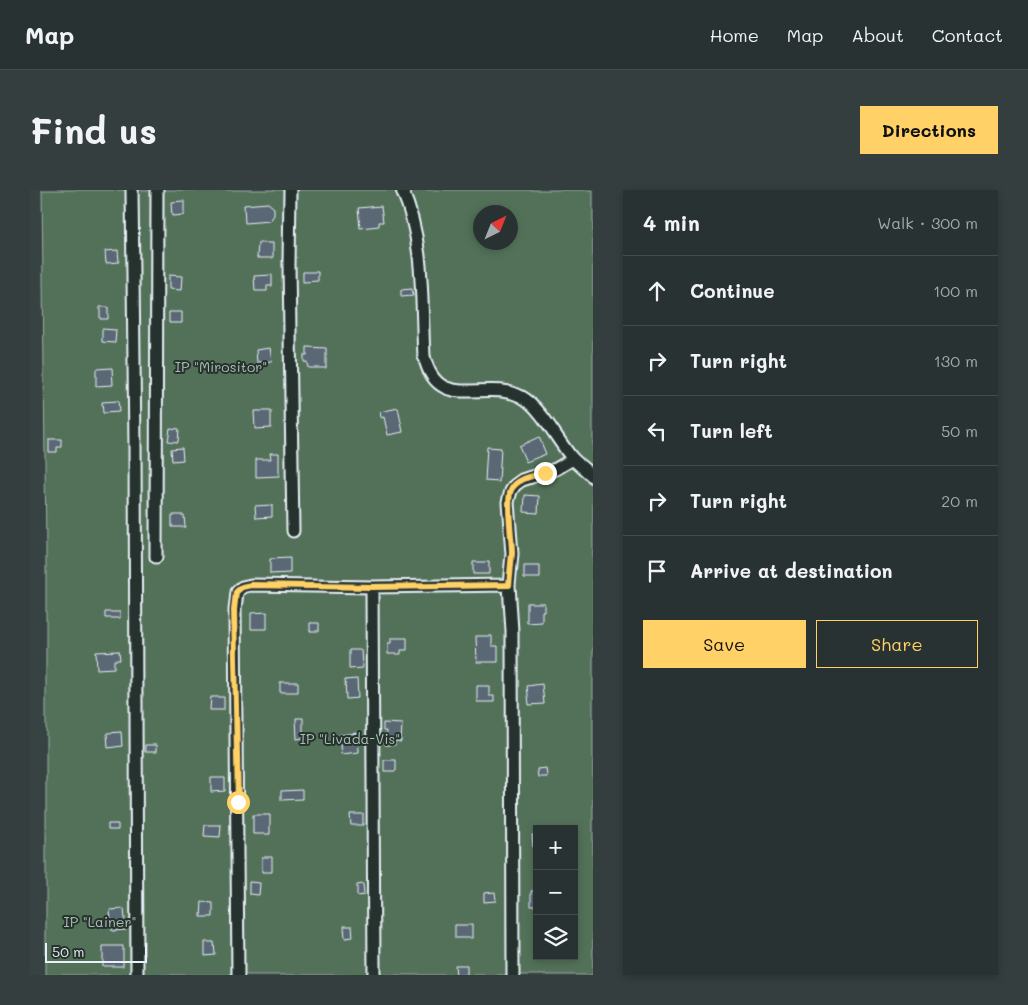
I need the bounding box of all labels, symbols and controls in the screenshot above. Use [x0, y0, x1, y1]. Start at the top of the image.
text: Map [25, 19, 74, 50]
text: Home [710, 23, 759, 47]
text: Map [787, 23, 823, 47]
text: About [851, 23, 904, 47]
text: Contact [932, 23, 1003, 47]
button: Directions [860, 106, 998, 154]
text: Find us [30, 107, 157, 153]
north arrow [473, 205, 518, 250]
text: 4 min [643, 209, 700, 236]
text: Walk · 300 m [877, 212, 978, 233]
icon: ahead [643, 277, 671, 305]
text: Continue [690, 278, 775, 303]
text: 100 m [933, 280, 978, 301]
icon: right [643, 347, 671, 375]
text: Turn right [690, 348, 787, 373]
text: 130 m [934, 350, 978, 371]
park label: IP "Mirositor" [175, 357, 267, 376]
icon: left [643, 417, 671, 445]
text: Turn left [690, 418, 773, 443]
text: 50 m [941, 420, 978, 441]
route end [534, 462, 557, 485]
icon: right [643, 487, 671, 515]
text: Turn right [690, 488, 787, 513]
text: 20 m [941, 490, 978, 511]
icon: arrive [643, 557, 671, 585]
text: Arrive at destination [690, 558, 893, 583]
button: Save [643, 620, 806, 668]
button: Share [816, 620, 978, 668]
park label: IP "Livada-Vis" [300, 729, 400, 748]
route start [227, 791, 250, 814]
map controls [533, 825, 578, 960]
button: + [533, 825, 578, 870]
button: − [533, 870, 578, 915]
park label: IP "Lainer" [64, 912, 136, 931]
button: layers [533, 915, 578, 960]
scale bar [45, 940, 148, 963]
text: 50 m [52, 942, 84, 961]

